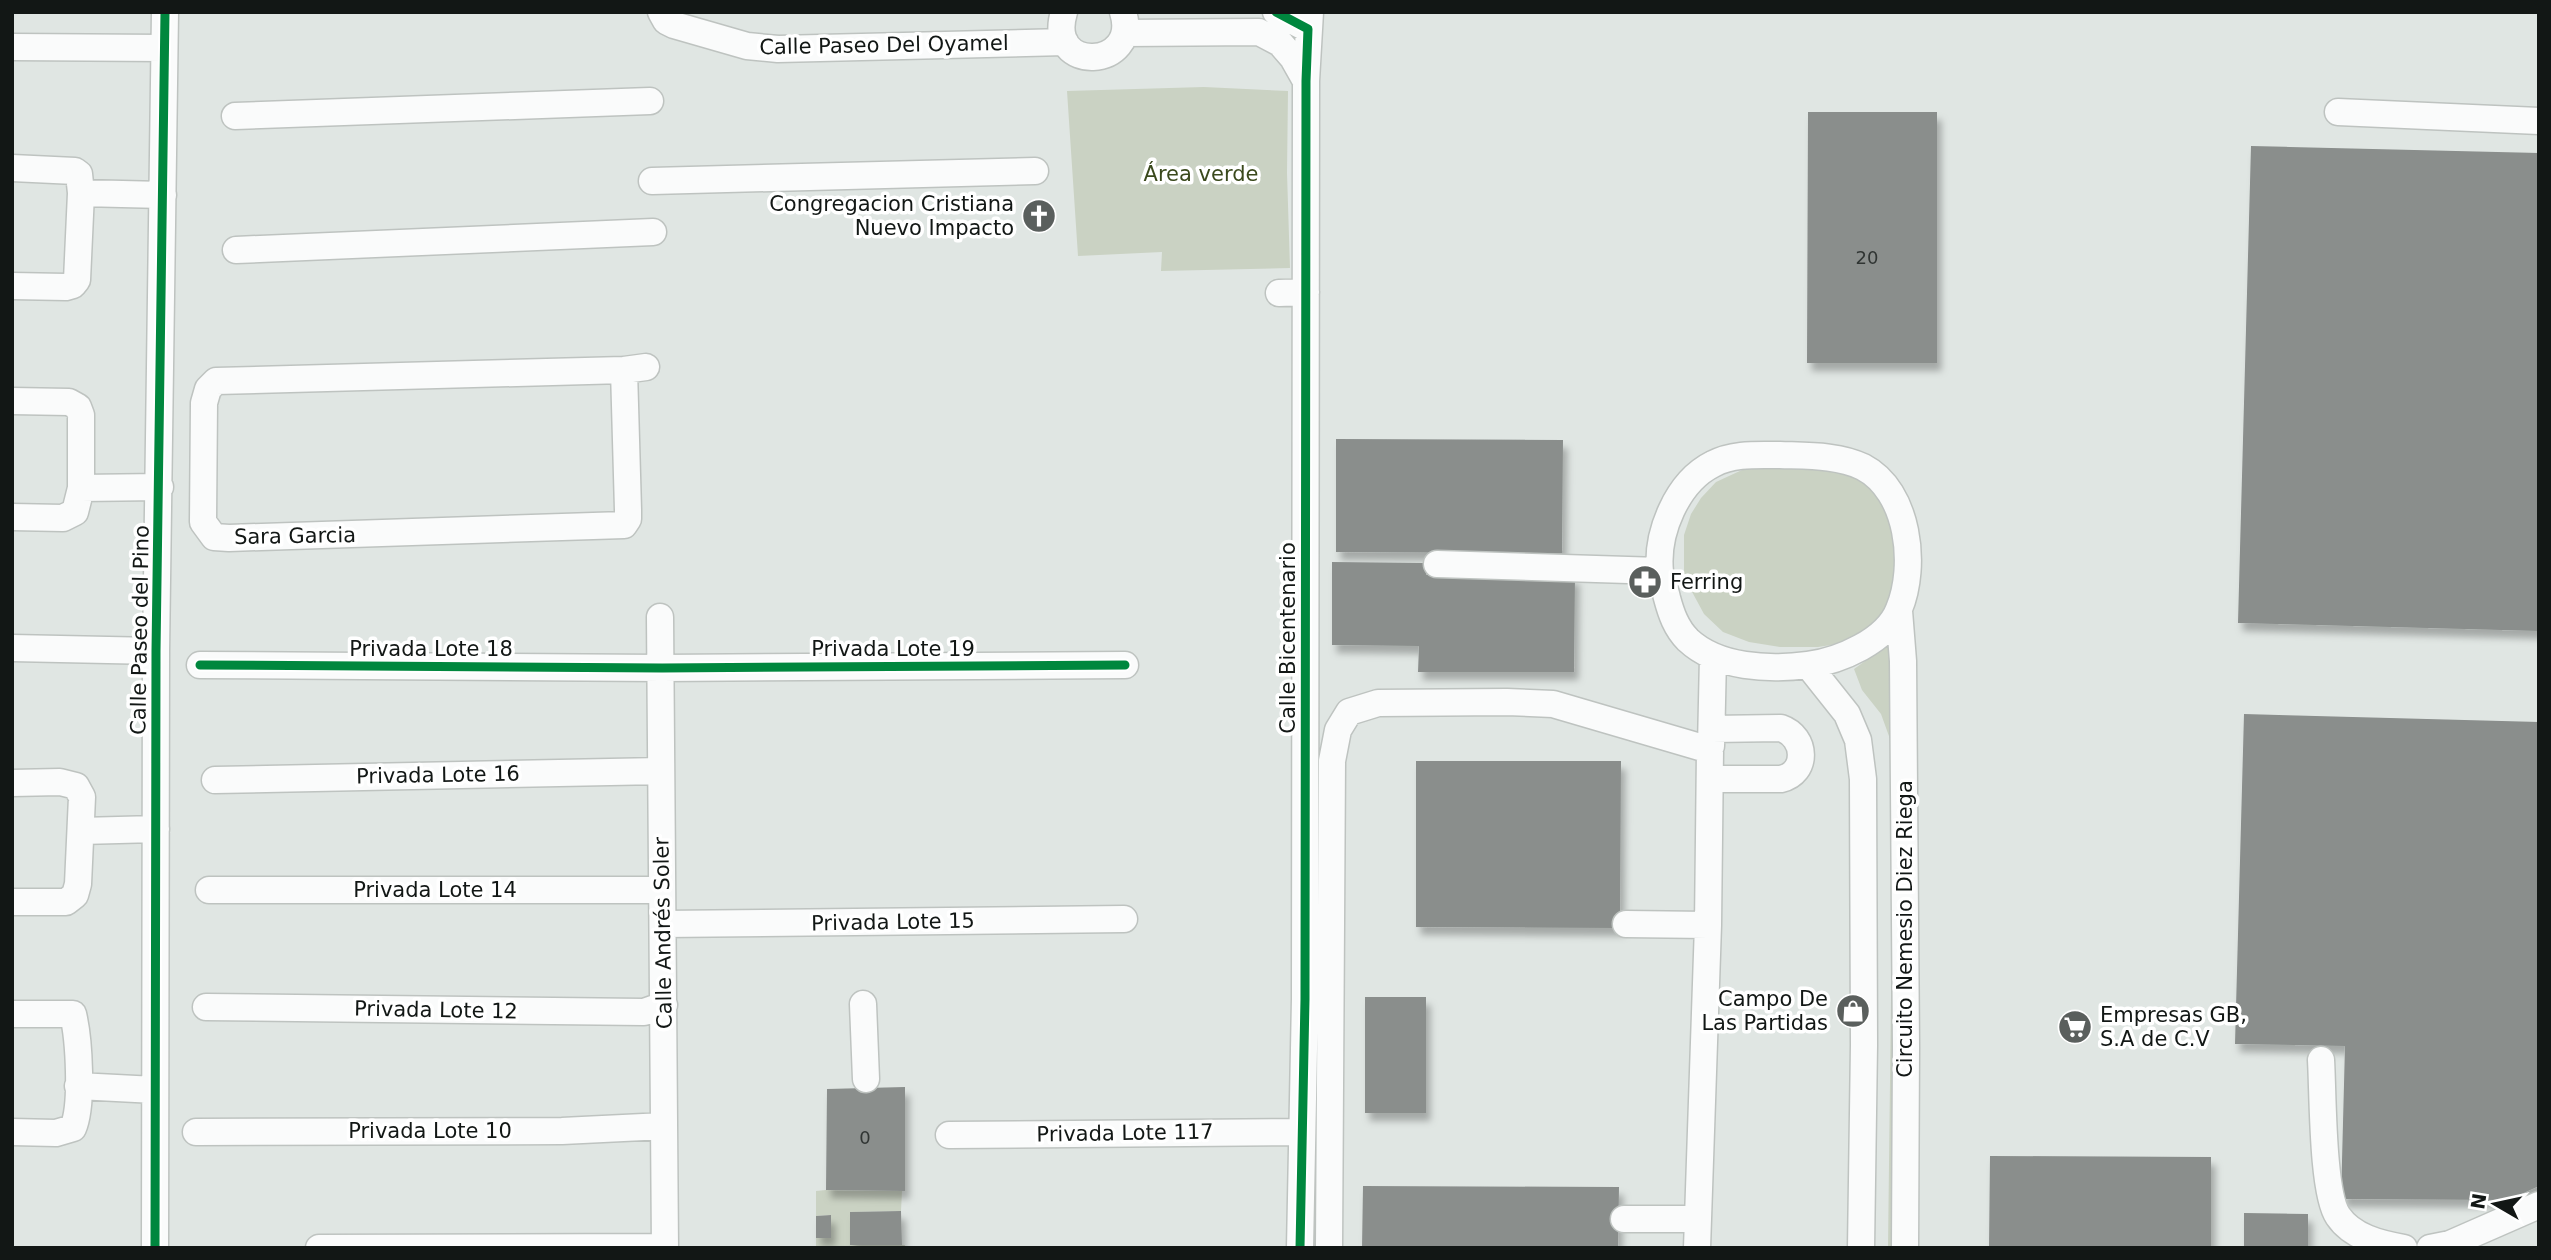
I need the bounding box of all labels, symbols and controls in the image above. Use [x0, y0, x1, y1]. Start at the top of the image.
street label: Calle Paseo Del Oyamel [759, 31, 1009, 59]
park label: Área verde [1144, 161, 1258, 186]
place label: Congregacion Cristiana Nuevo Impacto [769, 192, 1014, 240]
church icon: Congregacion Cristiana Nuevo Impacto [1020, 197, 1058, 235]
house number: 20 [1856, 247, 1878, 268]
street label: Sara Garcia [234, 523, 356, 549]
street label: Calle Paseo del Pino [126, 525, 154, 735]
street label: Calle Bicentenario [1276, 542, 1300, 734]
pharmacy icon: Ferring [1626, 563, 1664, 601]
place label: Ferring [1670, 570, 1743, 594]
street label: Privada Lote 18 [349, 637, 513, 661]
street label: Privada Lote 19 [811, 637, 975, 661]
street label: Privada Lote 16 [356, 762, 520, 788]
street label: Circuito Nemesio Diez Riega [1893, 780, 1917, 1078]
street label: Calle Andrés Soler [649, 836, 677, 1029]
street label: Privada Lote 14 [353, 878, 517, 902]
street label: Privada Lote 15 [811, 909, 975, 935]
place label: Campo De Las Partidas [1701, 987, 1828, 1035]
shop icon: Campo De Las Partidas [1834, 992, 1872, 1030]
street label: Privada Lote 12 [354, 997, 518, 1023]
place label: Empresas GB, S.A de C.V [2100, 1003, 2247, 1051]
supermarket icon: Empresas GB, S.A de C.V [2056, 1008, 2094, 1046]
street label: Privada Lote 10 [348, 1119, 512, 1143]
street label: Privada Lote 117 [1036, 1119, 1214, 1147]
house number: 0 [859, 1127, 871, 1148]
north arrow [2460, 1169, 2530, 1239]
text: N [2466, 1192, 2490, 1211]

